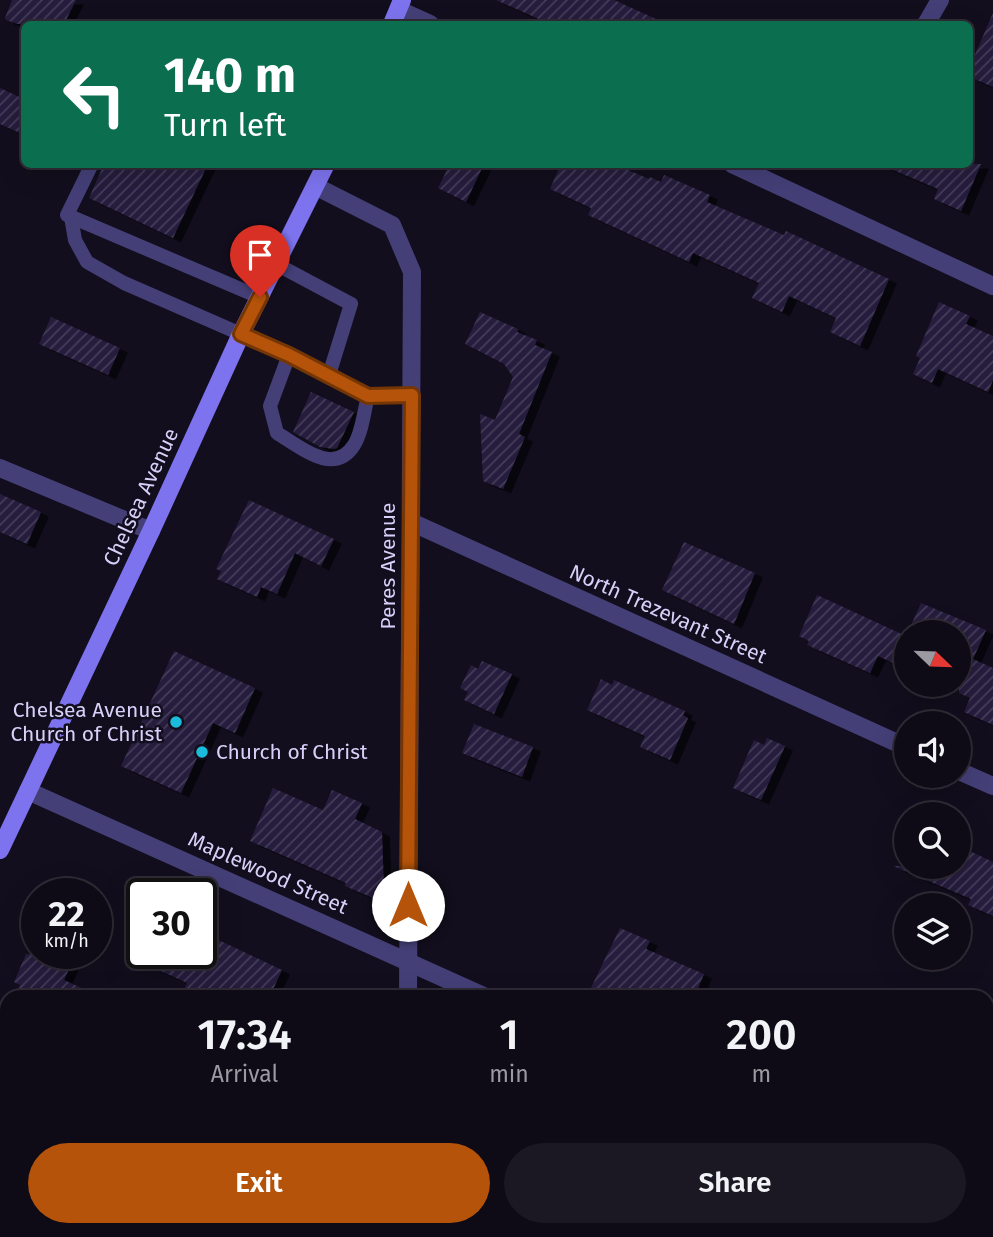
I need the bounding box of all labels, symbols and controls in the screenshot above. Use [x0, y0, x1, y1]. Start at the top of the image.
text: 140 m [164, 46, 296, 105]
icon: left [49, 49, 140, 140]
text: Turn left [164, 106, 286, 144]
pin [230, 225, 290, 297]
icon: arrive [241, 236, 279, 274]
street label: Chelsea Avenue [98, 424, 184, 570]
street label: Peres Avenue [375, 502, 401, 630]
street label: North Trezevant Street [565, 559, 771, 669]
north arrow [894, 620, 971, 696]
map controls [894, 620, 971, 970]
place label: Chelsea Avenue Church of Christ [10, 697, 162, 747]
button: sound [894, 711, 971, 788]
marker: Chelsea Avenue Church of Christ [168, 714, 184, 730]
place label: Church of Christ [216, 739, 368, 765]
marker: Church of Christ [194, 744, 210, 760]
button: search [894, 802, 971, 879]
street label: Maplewood Street [184, 826, 352, 920]
position arrow [371, 868, 445, 942]
speed limit sign: 30 [126, 878, 217, 969]
text: 22 [48, 893, 85, 935]
button: layers [894, 893, 971, 970]
text: km/h [44, 930, 89, 952]
text: 17:34 [198, 1010, 292, 1060]
text: 1 [499, 1010, 519, 1060]
text: 200 [726, 1010, 796, 1060]
text: Arrival [211, 1060, 278, 1088]
text: min [489, 1060, 529, 1088]
text: m [752, 1060, 771, 1088]
button: Exit [28, 1143, 490, 1223]
button: Share [504, 1143, 966, 1223]

